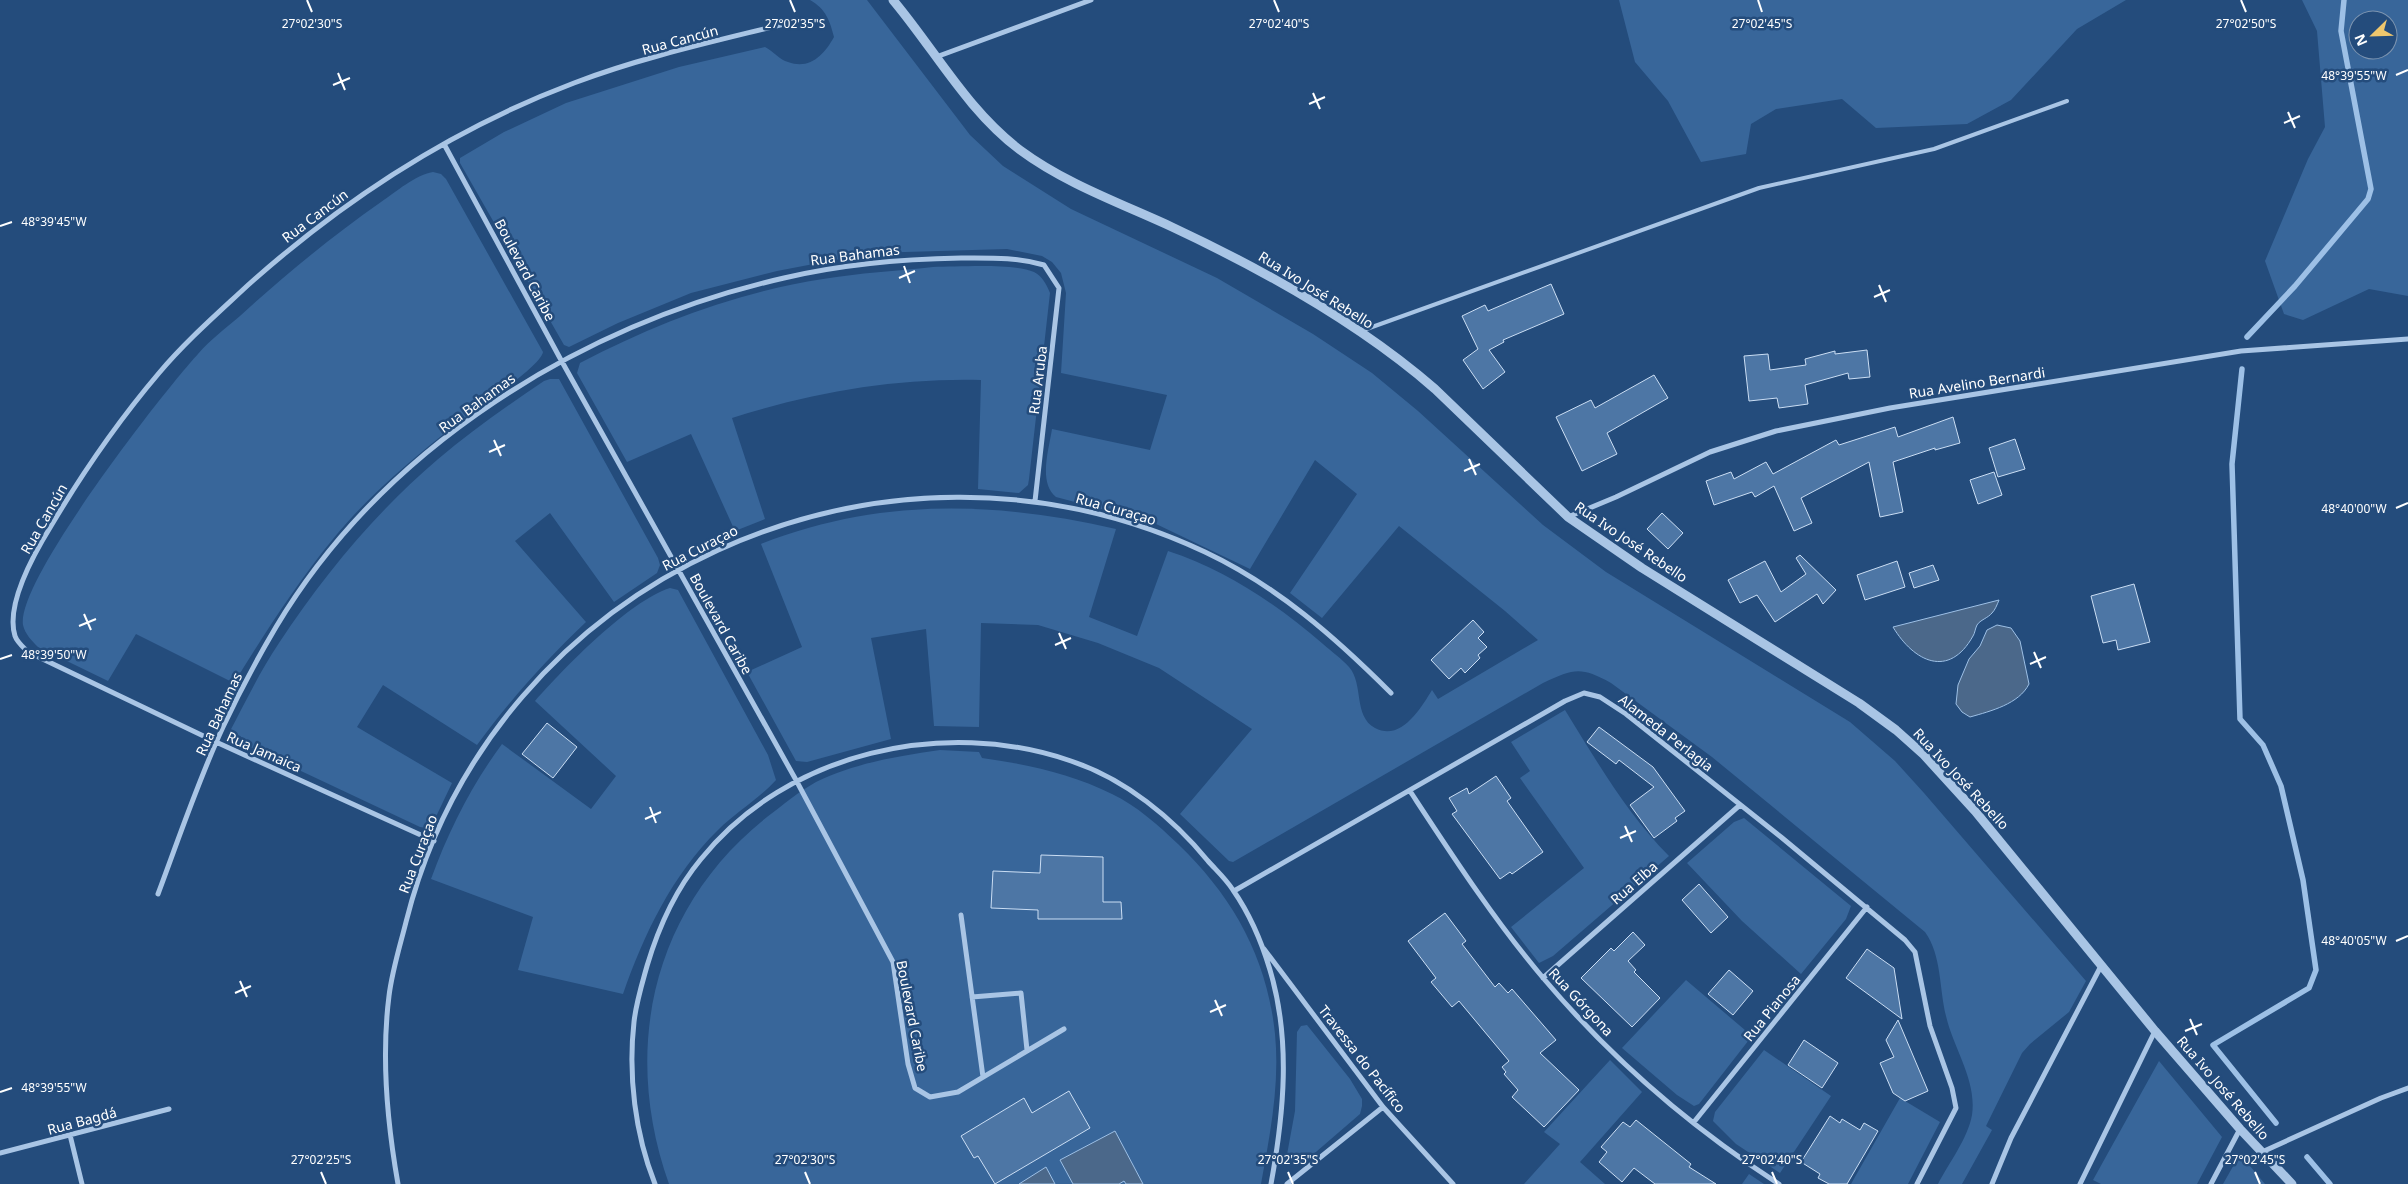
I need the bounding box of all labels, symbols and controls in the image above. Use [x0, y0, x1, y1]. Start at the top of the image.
north arrow [2348, 10, 2398, 60]
text: 27°02'30"S [282, 15, 343, 32]
text: 27°02'35"S [765, 15, 826, 32]
text: 27°02'40"S [1249, 15, 1310, 32]
text: 27°02'45"S [1732, 15, 1793, 32]
text: 27°02'50"S [2216, 15, 2277, 32]
street label: Rua Cancún [640, 20, 720, 59]
text: N [2350, 31, 2372, 49]
text: 48°39'55"W [2321, 67, 2387, 84]
street label: Rua Cancún [278, 184, 352, 247]
text: 48°39'45"W [21, 213, 87, 230]
street label: Boulevard Caribe [491, 216, 560, 324]
street label: Rua Bahamas [809, 240, 901, 269]
street label: Rua Ivo José Rebello [1255, 246, 1377, 333]
street label: Rua Aruba [1024, 345, 1051, 415]
street label: Rua Avelino Bernardi [1907, 362, 2046, 403]
street label: Rua Bahamas [435, 368, 519, 437]
street label: Rua Cancún [16, 480, 71, 557]
street label: Rua Curaçao [1074, 488, 1159, 529]
street label: Rua Ivo José Rebello [1571, 497, 1691, 586]
text: 48°40'00"W [2321, 500, 2387, 517]
street label: Rua Curaçao [659, 520, 741, 575]
street label: Boulevard Caribe [686, 570, 757, 678]
text: 48°39'50"W [21, 646, 87, 663]
street label: Rua Bahamas [191, 669, 246, 759]
street label: Alameda Perlagia [1615, 690, 1718, 776]
street label: Rua Ivo José Rebello [1909, 724, 2013, 833]
street label: Rua Jamaica [224, 727, 304, 776]
street label: Rua Curaçao [394, 812, 441, 896]
street label: Rua Elba [1606, 857, 1661, 908]
text: 48°40'05"W [2321, 932, 2387, 949]
street label: Boulevard Caribe [892, 959, 933, 1073]
street label: Rua Górgona [1545, 963, 1618, 1040]
street label: Rua Pianosa [1739, 970, 1804, 1045]
street label: Travessa do Pacífico [1314, 1001, 1410, 1116]
street label: Rua Ivo José Rebello [2173, 1032, 2274, 1144]
text: 48°39'55"W [21, 1079, 87, 1096]
street label: Rua Bagdá [45, 1102, 119, 1139]
text: 27°02'25"S [291, 1151, 352, 1168]
text: 27°02'30"S [775, 1151, 836, 1168]
text: 27°02'35"S [1258, 1151, 1319, 1168]
text: 27°02'40"S [1742, 1151, 1803, 1168]
text: 27°02'45"S [2225, 1151, 2286, 1168]

